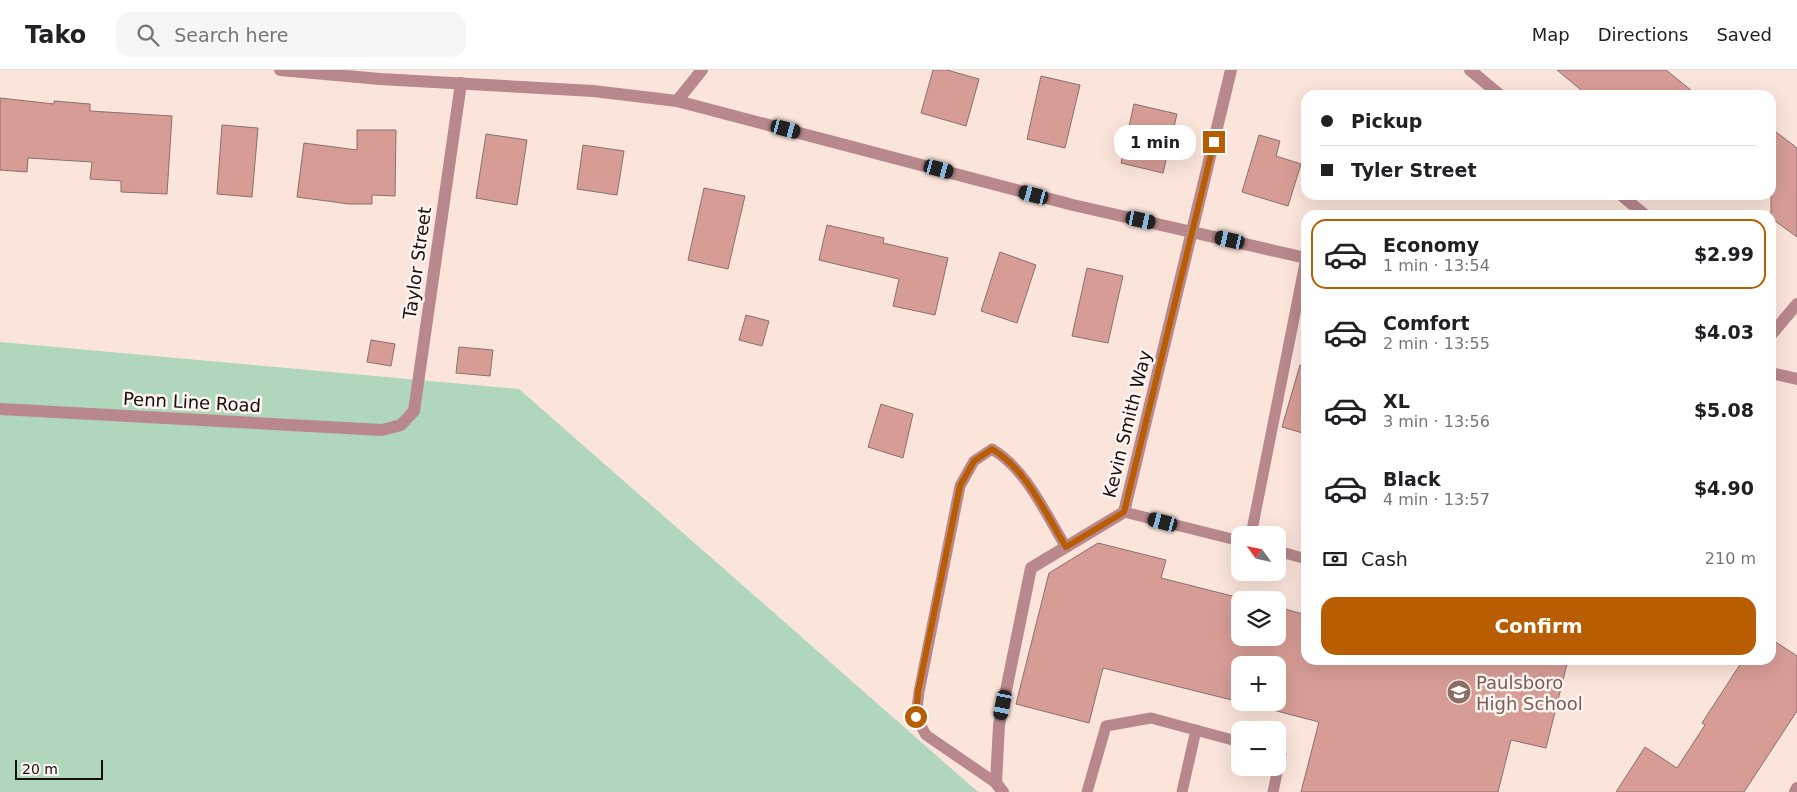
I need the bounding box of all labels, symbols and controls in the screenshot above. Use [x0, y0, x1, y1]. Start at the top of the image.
search box [116, 12, 466, 57]
text: Tako [25, 21, 86, 49]
icon: search [134, 21, 162, 49]
text: Search here [174, 24, 288, 46]
text: Map [1532, 24, 1570, 45]
text: Directions [1598, 24, 1688, 45]
text: Saved [1716, 24, 1772, 45]
text: Pickup [1351, 110, 1422, 132]
car [769, 118, 802, 140]
callout: 1 min [1114, 124, 1196, 160]
route end [1203, 131, 1225, 153]
text: 1 min [1130, 133, 1180, 152]
car [922, 158, 955, 180]
text: Tyler Street [1351, 159, 1476, 181]
car [1017, 184, 1050, 206]
street label: Taylor Street [399, 205, 435, 322]
car [1124, 210, 1157, 230]
car [1213, 229, 1246, 251]
icon: car [1323, 232, 1368, 277]
text: Economy [1383, 234, 1479, 256]
text: $2.99 [1694, 243, 1754, 265]
text: 1 min · 13:54 [1383, 256, 1490, 275]
icon: car [1323, 310, 1368, 355]
text: Comfort [1383, 312, 1470, 334]
text: $4.03 [1694, 321, 1754, 343]
text: 2 min · 13:55 [1383, 334, 1490, 353]
street label: Kevin Smith Way [1099, 348, 1156, 500]
street label: Penn Line Road [122, 388, 262, 416]
icon: car [1323, 388, 1368, 433]
text: XL [1383, 390, 1410, 412]
text: $5.08 [1694, 399, 1754, 421]
text: 3 min · 13:56 [1383, 412, 1490, 431]
icon: car [1323, 466, 1368, 511]
text: Black [1383, 468, 1441, 490]
text: $4.90 [1694, 477, 1754, 499]
text: 4 min · 13:57 [1383, 490, 1490, 509]
car [1146, 511, 1179, 533]
north arrow [1231, 526, 1286, 581]
map controls [1231, 526, 1286, 776]
icon: cash [1321, 545, 1349, 573]
text: Cash [1361, 548, 1408, 570]
text: 210 m [1705, 549, 1756, 568]
button: layers [1231, 591, 1286, 646]
button: Confirm [1321, 597, 1756, 655]
button: + [1231, 656, 1286, 711]
place label: Paulsboro High School [1476, 672, 1583, 714]
school or university icon: Paulsboro High School [1446, 679, 1472, 705]
car [992, 689, 1013, 721]
route start [905, 706, 927, 728]
button: − [1231, 721, 1286, 776]
scale bar [15, 757, 102, 780]
text: 20 m [22, 761, 58, 777]

